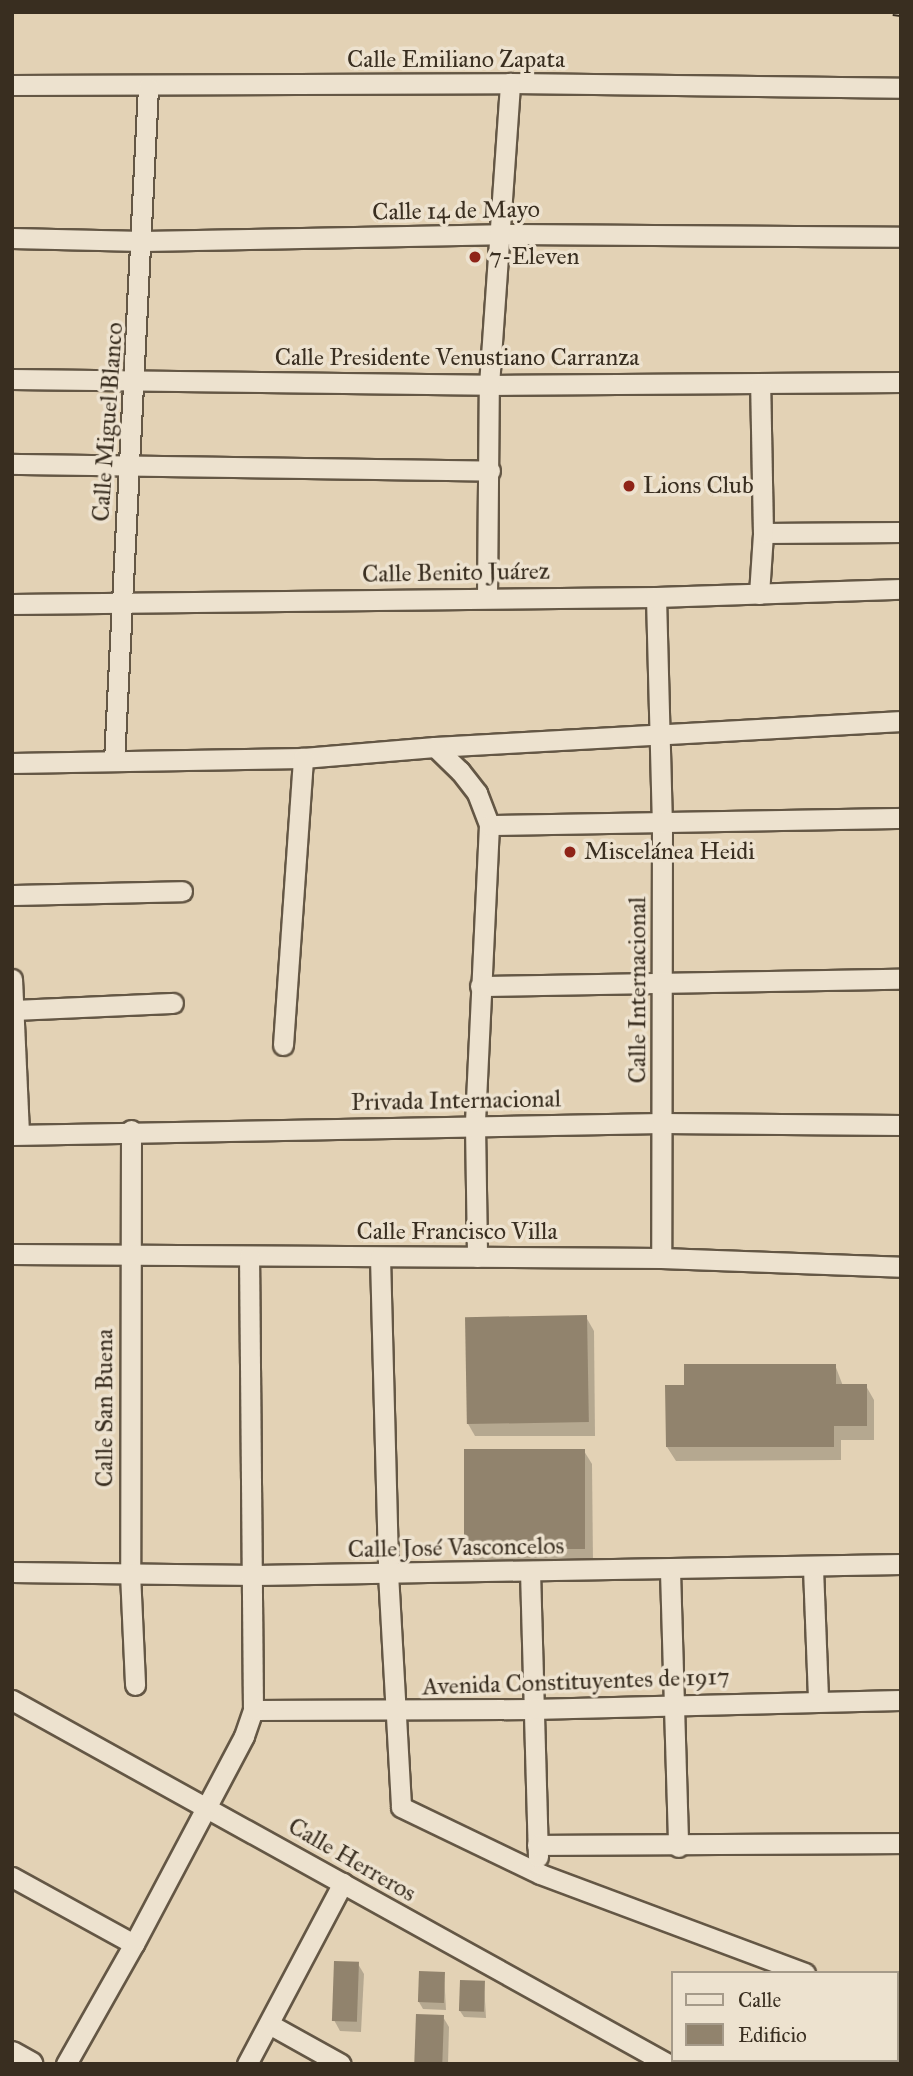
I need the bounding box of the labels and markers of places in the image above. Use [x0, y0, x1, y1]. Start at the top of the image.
place label: 7-Eleven [489, 243, 579, 271]
marker: 7-Eleven [467, 249, 483, 265]
place label: Lions Club [643, 472, 754, 500]
marker: Lions Club [621, 478, 637, 494]
place label: Miscelánea Heidi [584, 838, 755, 866]
marker: Miscelánea Heidi [562, 844, 578, 860]

